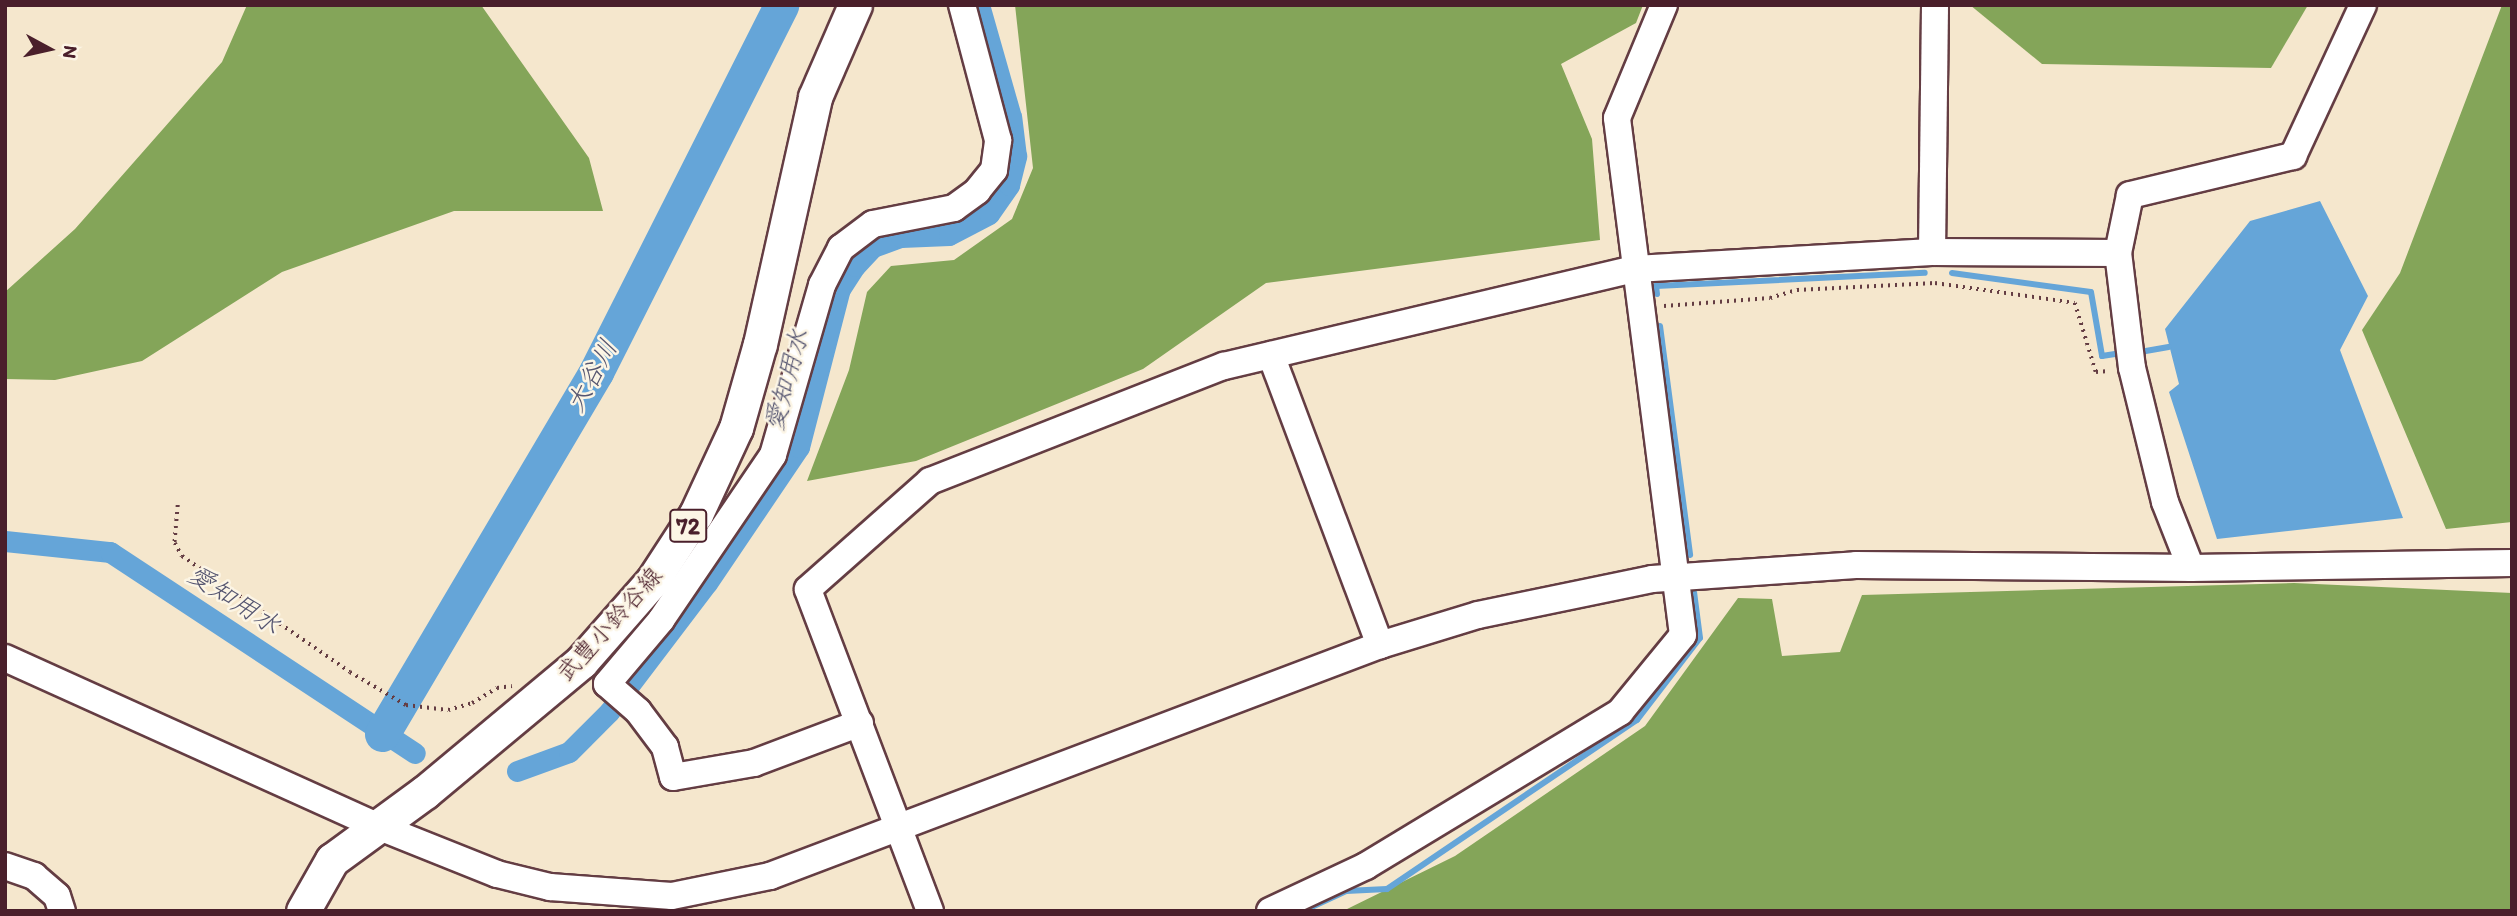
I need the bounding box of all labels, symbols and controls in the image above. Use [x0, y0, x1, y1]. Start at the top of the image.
north arrow [14, 14, 84, 84]
text: N [58, 44, 83, 60]
water label: 愛知用水 [758, 326, 816, 434]
water label: 大谷川 [559, 334, 625, 418]
road number: 72 [669, 506, 707, 546]
water label: 愛知用水 [182, 559, 286, 641]
street label: 武豊小鈴谷線 [550, 561, 668, 687]

